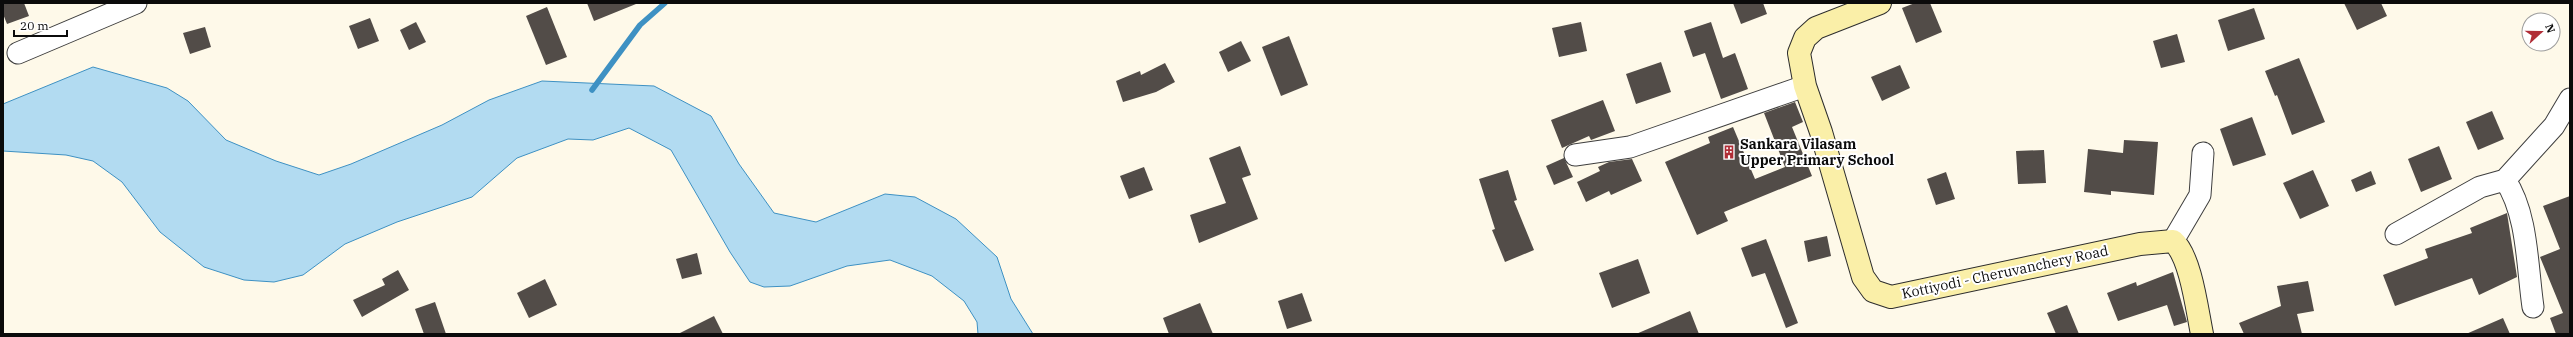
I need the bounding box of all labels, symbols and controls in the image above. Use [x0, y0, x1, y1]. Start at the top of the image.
scale bar [14, 12, 67, 38]
north arrow [2521, 12, 2561, 52]
text: 20 m [20, 18, 49, 33]
text: N [2542, 22, 2559, 35]
place label: Sankara Vilasam Upper Primary School [1740, 135, 1895, 169]
building icon: Sankara Vilasam Upper Primary School [1721, 144, 1737, 160]
street label: Kottiyodi - Cheruvanchery Road [1900, 241, 2110, 303]

